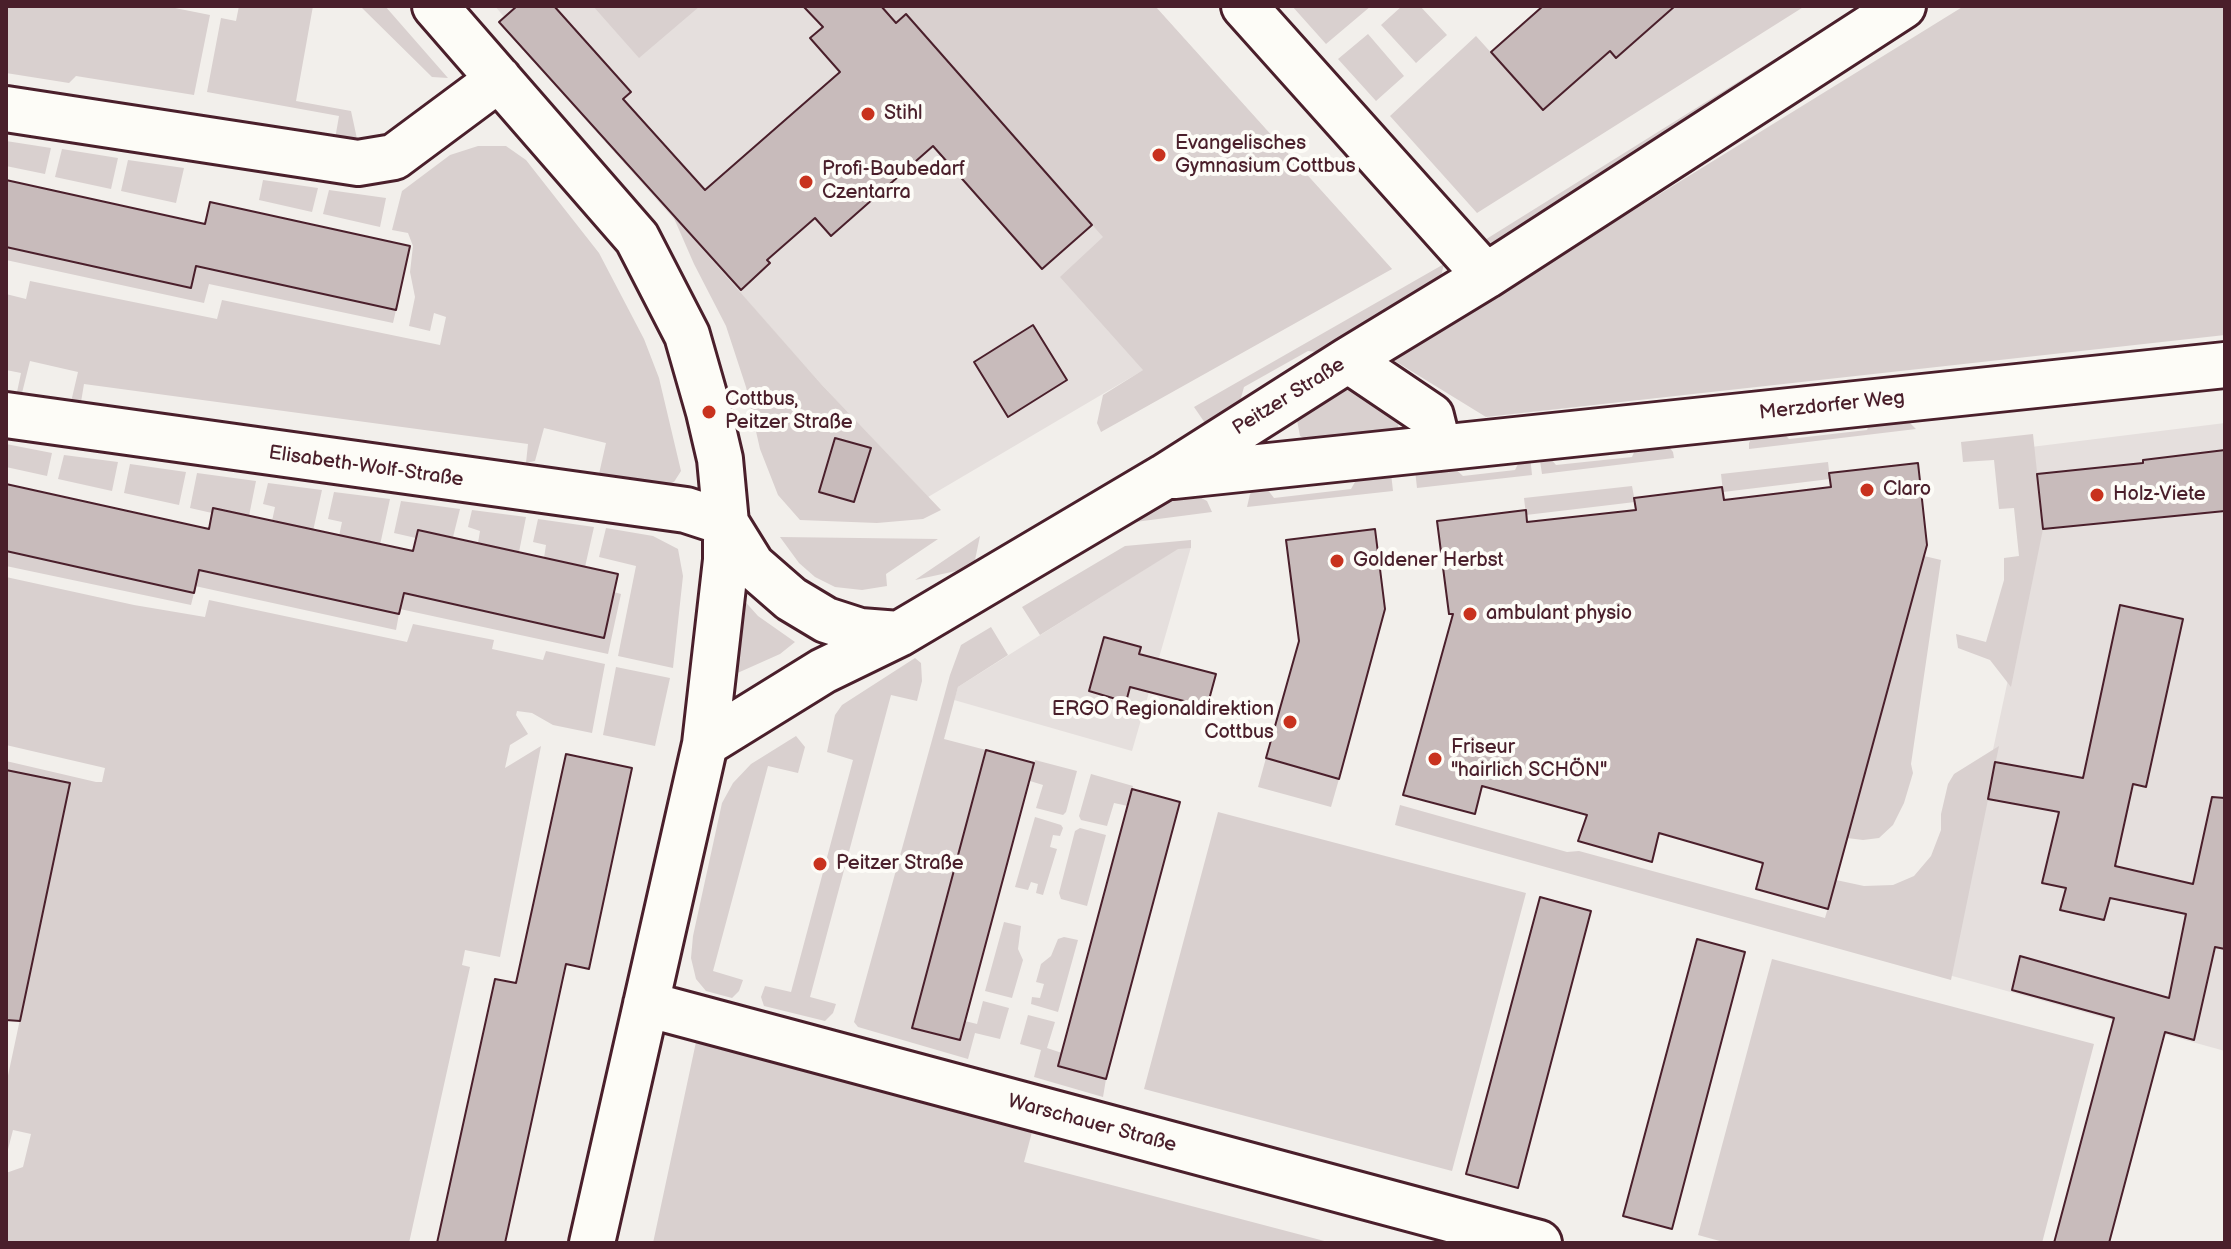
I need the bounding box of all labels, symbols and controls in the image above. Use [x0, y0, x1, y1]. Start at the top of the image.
place label: Stihl [884, 102, 922, 126]
marker: Stihl [859, 105, 877, 123]
place label: Evangelisches Gymnasium Cottbus [1175, 132, 1356, 179]
marker: Evangelisches Gymnasium Cottbus [1150, 146, 1168, 164]
place label: Profi-Baubedarf Czentarra [822, 158, 965, 205]
marker: Profi-Baubedarf Czentarra [797, 173, 815, 191]
street label: Peitzer Straße [1229, 353, 1349, 441]
street label: Merzdorfer Weg [1758, 386, 1906, 426]
place label: Cottbus, Peitzer Straße [725, 388, 853, 435]
marker: Cottbus, Peitzer Straße [700, 403, 718, 421]
street label: Elisabeth-Wolf-Straße [267, 441, 465, 493]
place label: Claro [1883, 478, 1931, 502]
marker: Claro [1858, 481, 1876, 499]
place label: Holz-Viete [2113, 483, 2206, 507]
marker: Holz-Viete [2088, 486, 2106, 504]
place label: Goldener Herbst [1353, 549, 1504, 573]
marker: Goldener Herbst [1328, 552, 1346, 570]
place label: ambulant physio [1486, 602, 1632, 626]
marker: ambulant physio [1461, 605, 1479, 623]
place label: ERGO Regionaldirektion Cottbus [1052, 698, 1274, 745]
marker: ERGO Regionaldirektion Cottbus [1281, 713, 1299, 731]
place label: Friseur "hairlich SCHÖN" [1451, 736, 1608, 783]
marker: Friseur "hairlich SCHÖN" [1426, 750, 1444, 768]
place label: Peitzer Straße [836, 852, 964, 876]
marker: Peitzer Straße [811, 855, 829, 873]
street label: Warschauer Straße [1005, 1090, 1179, 1158]

